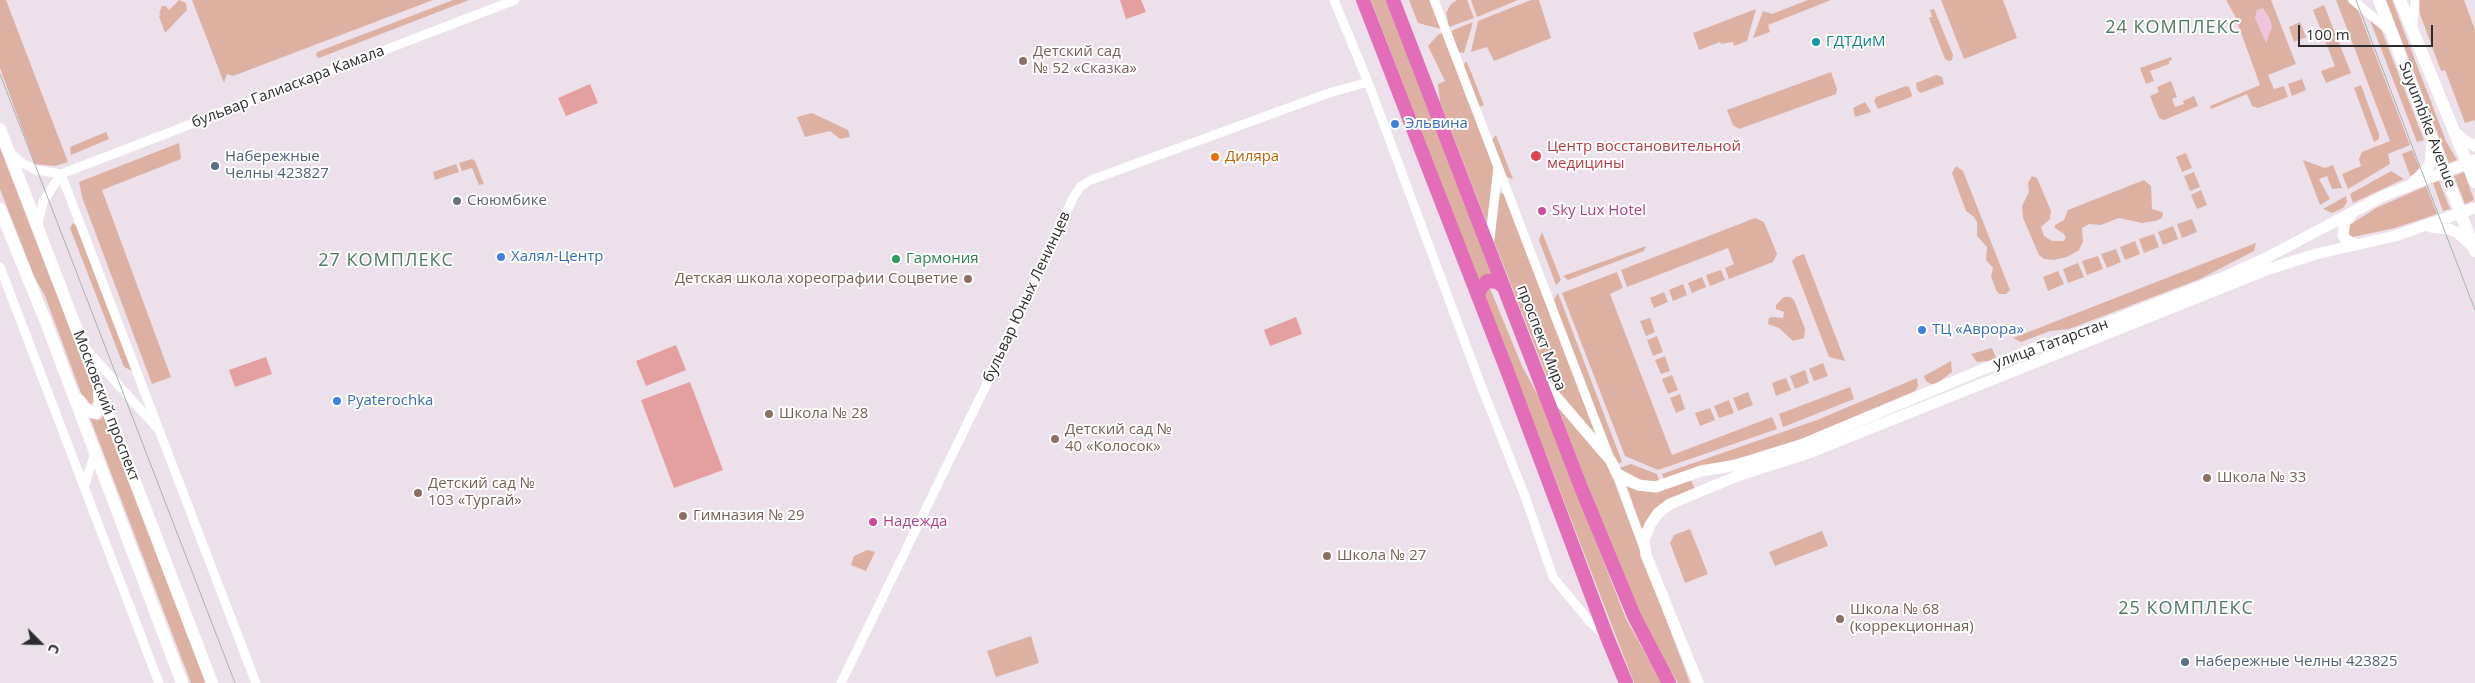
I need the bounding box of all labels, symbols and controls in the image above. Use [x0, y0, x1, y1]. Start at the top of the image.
scale bar [2300, 15, 2435, 47]
district label: 24 КОМПЛЕКС [2104, 17, 2242, 39]
text: 100 m [2306, 24, 2350, 44]
place label: ГДТДиМ [1826, 33, 1886, 51]
marker: ГДТДиМ [1810, 36, 1822, 48]
street label: бульвар Галиаскара Камала [189, 42, 387, 132]
place label: Детский сад № 52 «Сказка» [1033, 43, 1137, 78]
marker: Детский сад № 52 «Сказка» [1017, 55, 1029, 67]
street label: Suyumbike Avenue [2395, 59, 2459, 191]
place label: Эльвина [1405, 115, 1468, 133]
marker: Эльвина [1389, 118, 1401, 130]
place label: Центр восстановительной медицины [1547, 138, 1741, 173]
place label: Набережные Челны 423827 [225, 148, 329, 183]
place label: Диляра [1225, 148, 1279, 166]
marker: Центр восстановительной медицины [1529, 149, 1543, 163]
marker: Диляра [1209, 151, 1221, 163]
marker: Набережные Челны 423827 [209, 160, 221, 172]
place label: Сююмбике [467, 192, 547, 210]
marker: Сююмбике [451, 195, 463, 207]
place label: Sky Lux Hotel [1552, 202, 1646, 220]
marker: Sky Lux Hotel [1536, 205, 1548, 217]
street label: бульвар Юных Ленинцев [979, 209, 1075, 385]
place label: Халял-Центр [511, 248, 604, 266]
district label: 27 КОМПЛЕКС [317, 250, 455, 272]
place label: Гармония [906, 250, 979, 268]
marker: Халял-Центр [495, 251, 507, 263]
marker: Гармония [890, 253, 902, 265]
place label: Детская школа хореографии Соцветие [675, 270, 958, 288]
marker: Детская школа хореографии Соцветие [962, 273, 974, 285]
street label: проспект Мира [1513, 283, 1569, 393]
street label: улица Татарстан [1991, 315, 2111, 373]
place label: ТЦ «Аврора» [1932, 321, 2024, 339]
marker: ТЦ «Аврора» [1916, 324, 1928, 336]
street label: Московский проспект [69, 328, 143, 484]
place label: Pyaterochka [347, 392, 433, 410]
marker: Pyaterochka [331, 395, 343, 407]
place label: Школа № 28 [779, 405, 868, 423]
marker: Школа № 28 [763, 408, 775, 420]
place label: Детский сад № 40 «Колосок» [1065, 421, 1172, 456]
marker: Детский сад № 40 «Колосок» [1049, 433, 1061, 445]
place label: Школа № 33 [2217, 469, 2306, 487]
marker: Школа № 33 [2201, 472, 2213, 484]
place label: Детский сад № 103 «Тургай» [428, 475, 535, 510]
marker: Детский сад № 103 «Тургай» [412, 487, 424, 499]
place label: Гимназия № 29 [693, 507, 804, 525]
marker: Гимназия № 29 [677, 510, 689, 522]
place label: Надежда [883, 513, 947, 531]
marker: Надежда [867, 516, 879, 528]
place label: Школа № 27 [1337, 547, 1426, 565]
marker: Школа № 27 [1321, 550, 1333, 562]
district label: 25 КОМПЛЕКС [2117, 598, 2255, 620]
place label: Школа № 68 (коррекционная) [1850, 601, 1974, 636]
marker: Школа № 68 (коррекционная) [1834, 613, 1846, 625]
north arrow [15, 618, 65, 668]
text: С [44, 641, 65, 657]
place label: Набережные Челны 423825 [2195, 653, 2397, 671]
marker: Набережные Челны 423825 [2179, 656, 2191, 668]

